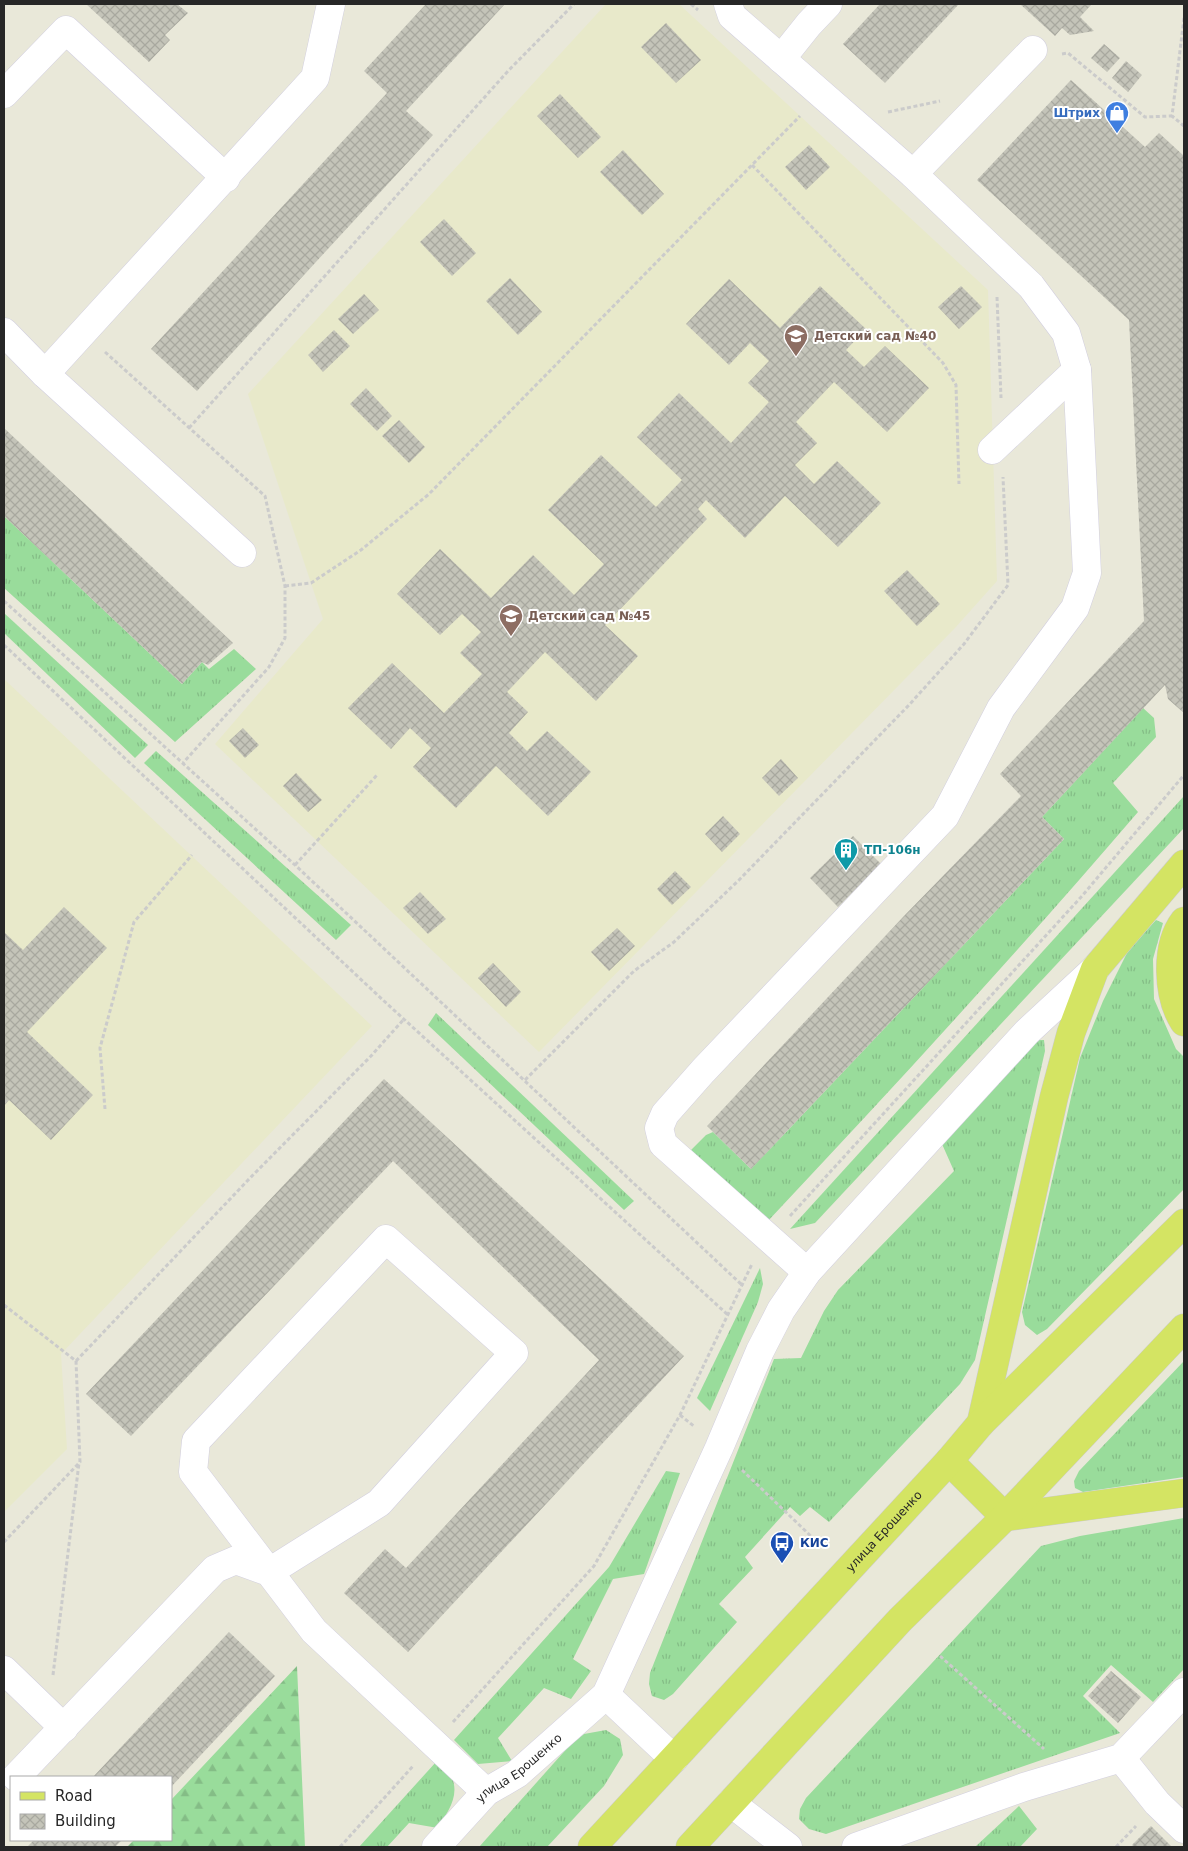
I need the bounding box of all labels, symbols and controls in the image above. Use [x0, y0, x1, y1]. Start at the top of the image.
shop icon: Штрих [1104, 100, 1130, 134]
place label: Штрих [1053, 106, 1100, 120]
school or university icon: Детский сад №40 [783, 323, 809, 357]
place label: Детский сад №40 [814, 329, 936, 343]
school or university icon: Детский сад №45 [498, 603, 524, 637]
place label: Детский сад №45 [528, 609, 650, 623]
building icon: ТП-106н [833, 837, 859, 871]
place label: ТП-106н [864, 843, 921, 857]
street label: улица Ерошенко [843, 1488, 925, 1575]
bus stop icon: КИС [769, 1530, 795, 1564]
place label: КИС [800, 1536, 829, 1550]
street label: улица Ерошенко [473, 1731, 565, 1806]
legend [10, 1776, 172, 1841]
text: Road [55, 1787, 93, 1805]
text: Building [55, 1812, 116, 1830]

